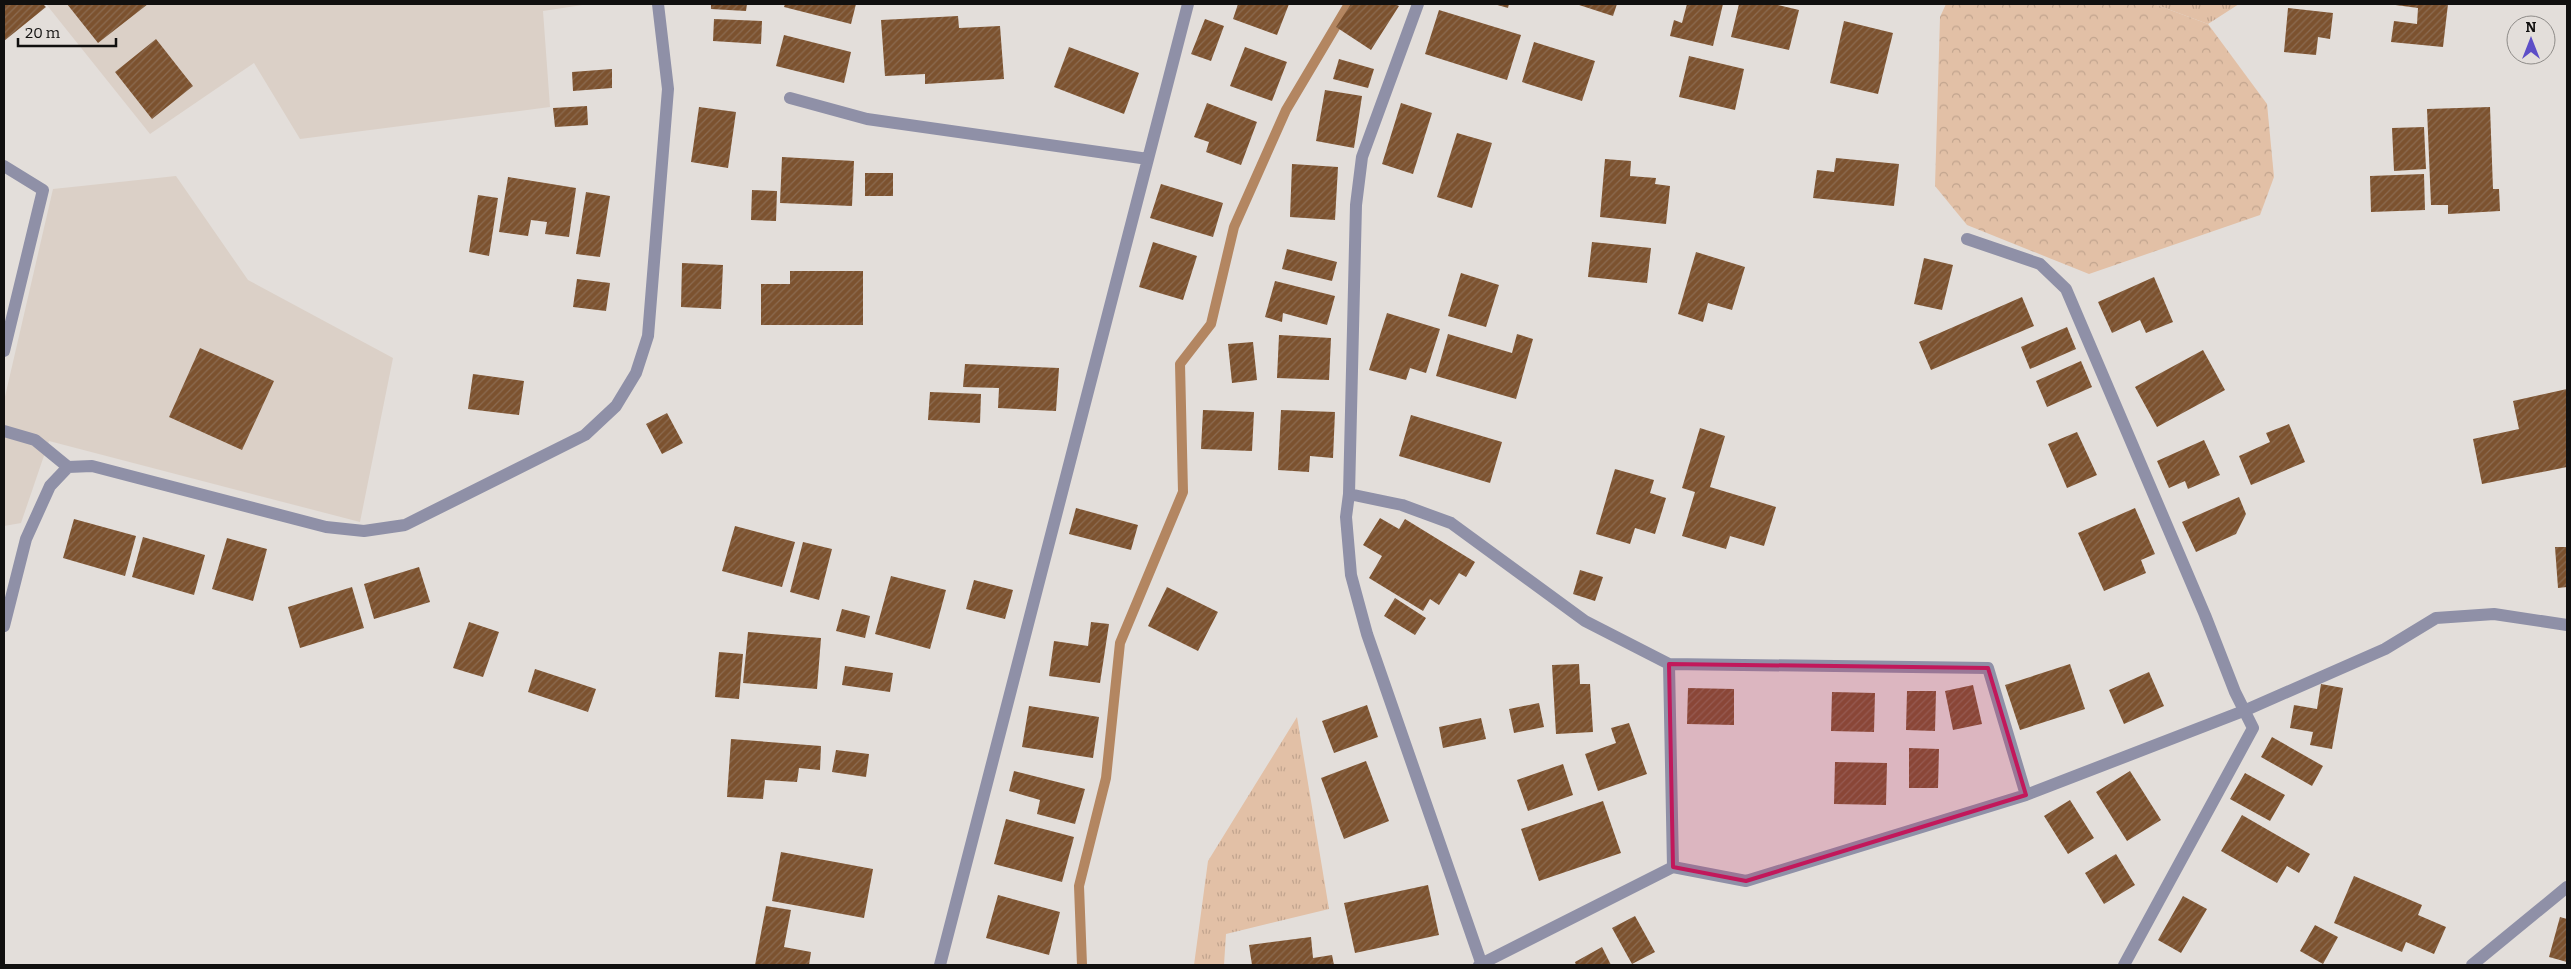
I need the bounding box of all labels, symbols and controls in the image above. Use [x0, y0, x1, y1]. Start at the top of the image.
scale bar [18, 15, 115, 47]
north arrow [2506, 15, 2556, 65]
text: N [2526, 19, 2537, 36]
text: 20 m [25, 24, 61, 42]

